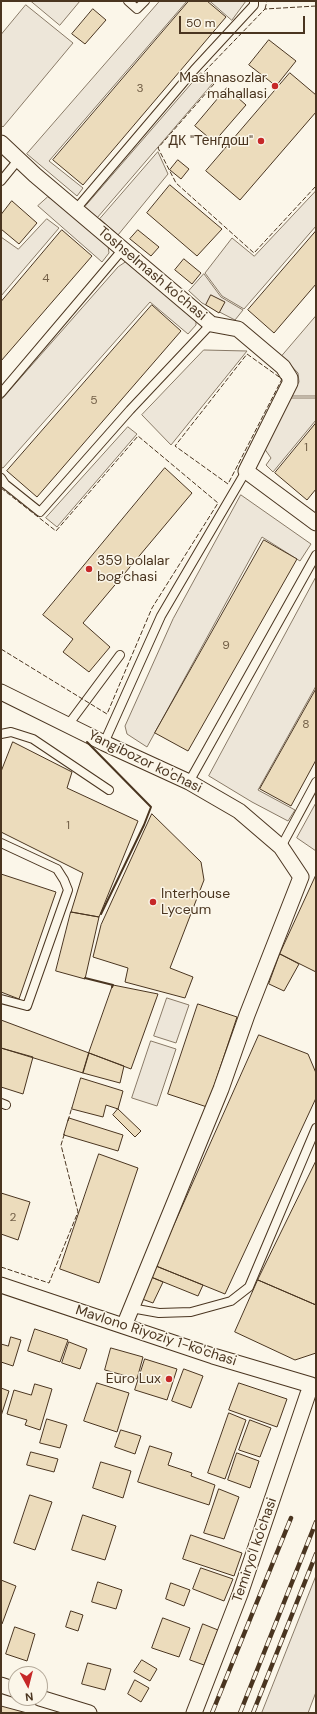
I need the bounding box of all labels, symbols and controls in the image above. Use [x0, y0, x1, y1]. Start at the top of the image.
scale bar [181, 8, 307, 34]
text: 50 m [186, 15, 215, 31]
place label: Mashnasozlar mahallasi [179, 70, 267, 102]
marker: Mashnasozlar mahallasi [270, 81, 280, 91]
house number: 3 [136, 82, 144, 96]
place label: ДК "Тенгдош" [169, 133, 253, 149]
marker: ДК "Тенгдош" [256, 136, 266, 146]
street label: Toshselmash ko'chasi [94, 224, 210, 324]
house number: 4 [42, 272, 50, 286]
house number: 5 [90, 394, 98, 408]
house number: 1 [304, 441, 308, 455]
place label: 359 bolalar bog'chasi [97, 553, 170, 586]
marker: 359 bolalar bog'chasi [84, 564, 94, 574]
house number: 9 [222, 639, 230, 653]
house number: 8 [302, 718, 310, 732]
street label: Yangibozor ko'chasi [85, 727, 205, 797]
house number: 1 [66, 819, 70, 833]
place label: Interhouse Lyceum [161, 886, 230, 918]
marker: Interhouse Lyceum [148, 897, 158, 907]
house number: 2 [10, 1211, 16, 1225]
street label: Mavlono Riyoziy 1-ko'chasi [73, 1302, 239, 1370]
place label: Euro Lux [106, 1371, 161, 1387]
marker: Euro Lux [164, 1374, 174, 1384]
street label: Temiryo'l ko'chasi [229, 1496, 281, 1604]
north arrow [8, 1666, 48, 1706]
text: N [25, 1689, 34, 1704]

